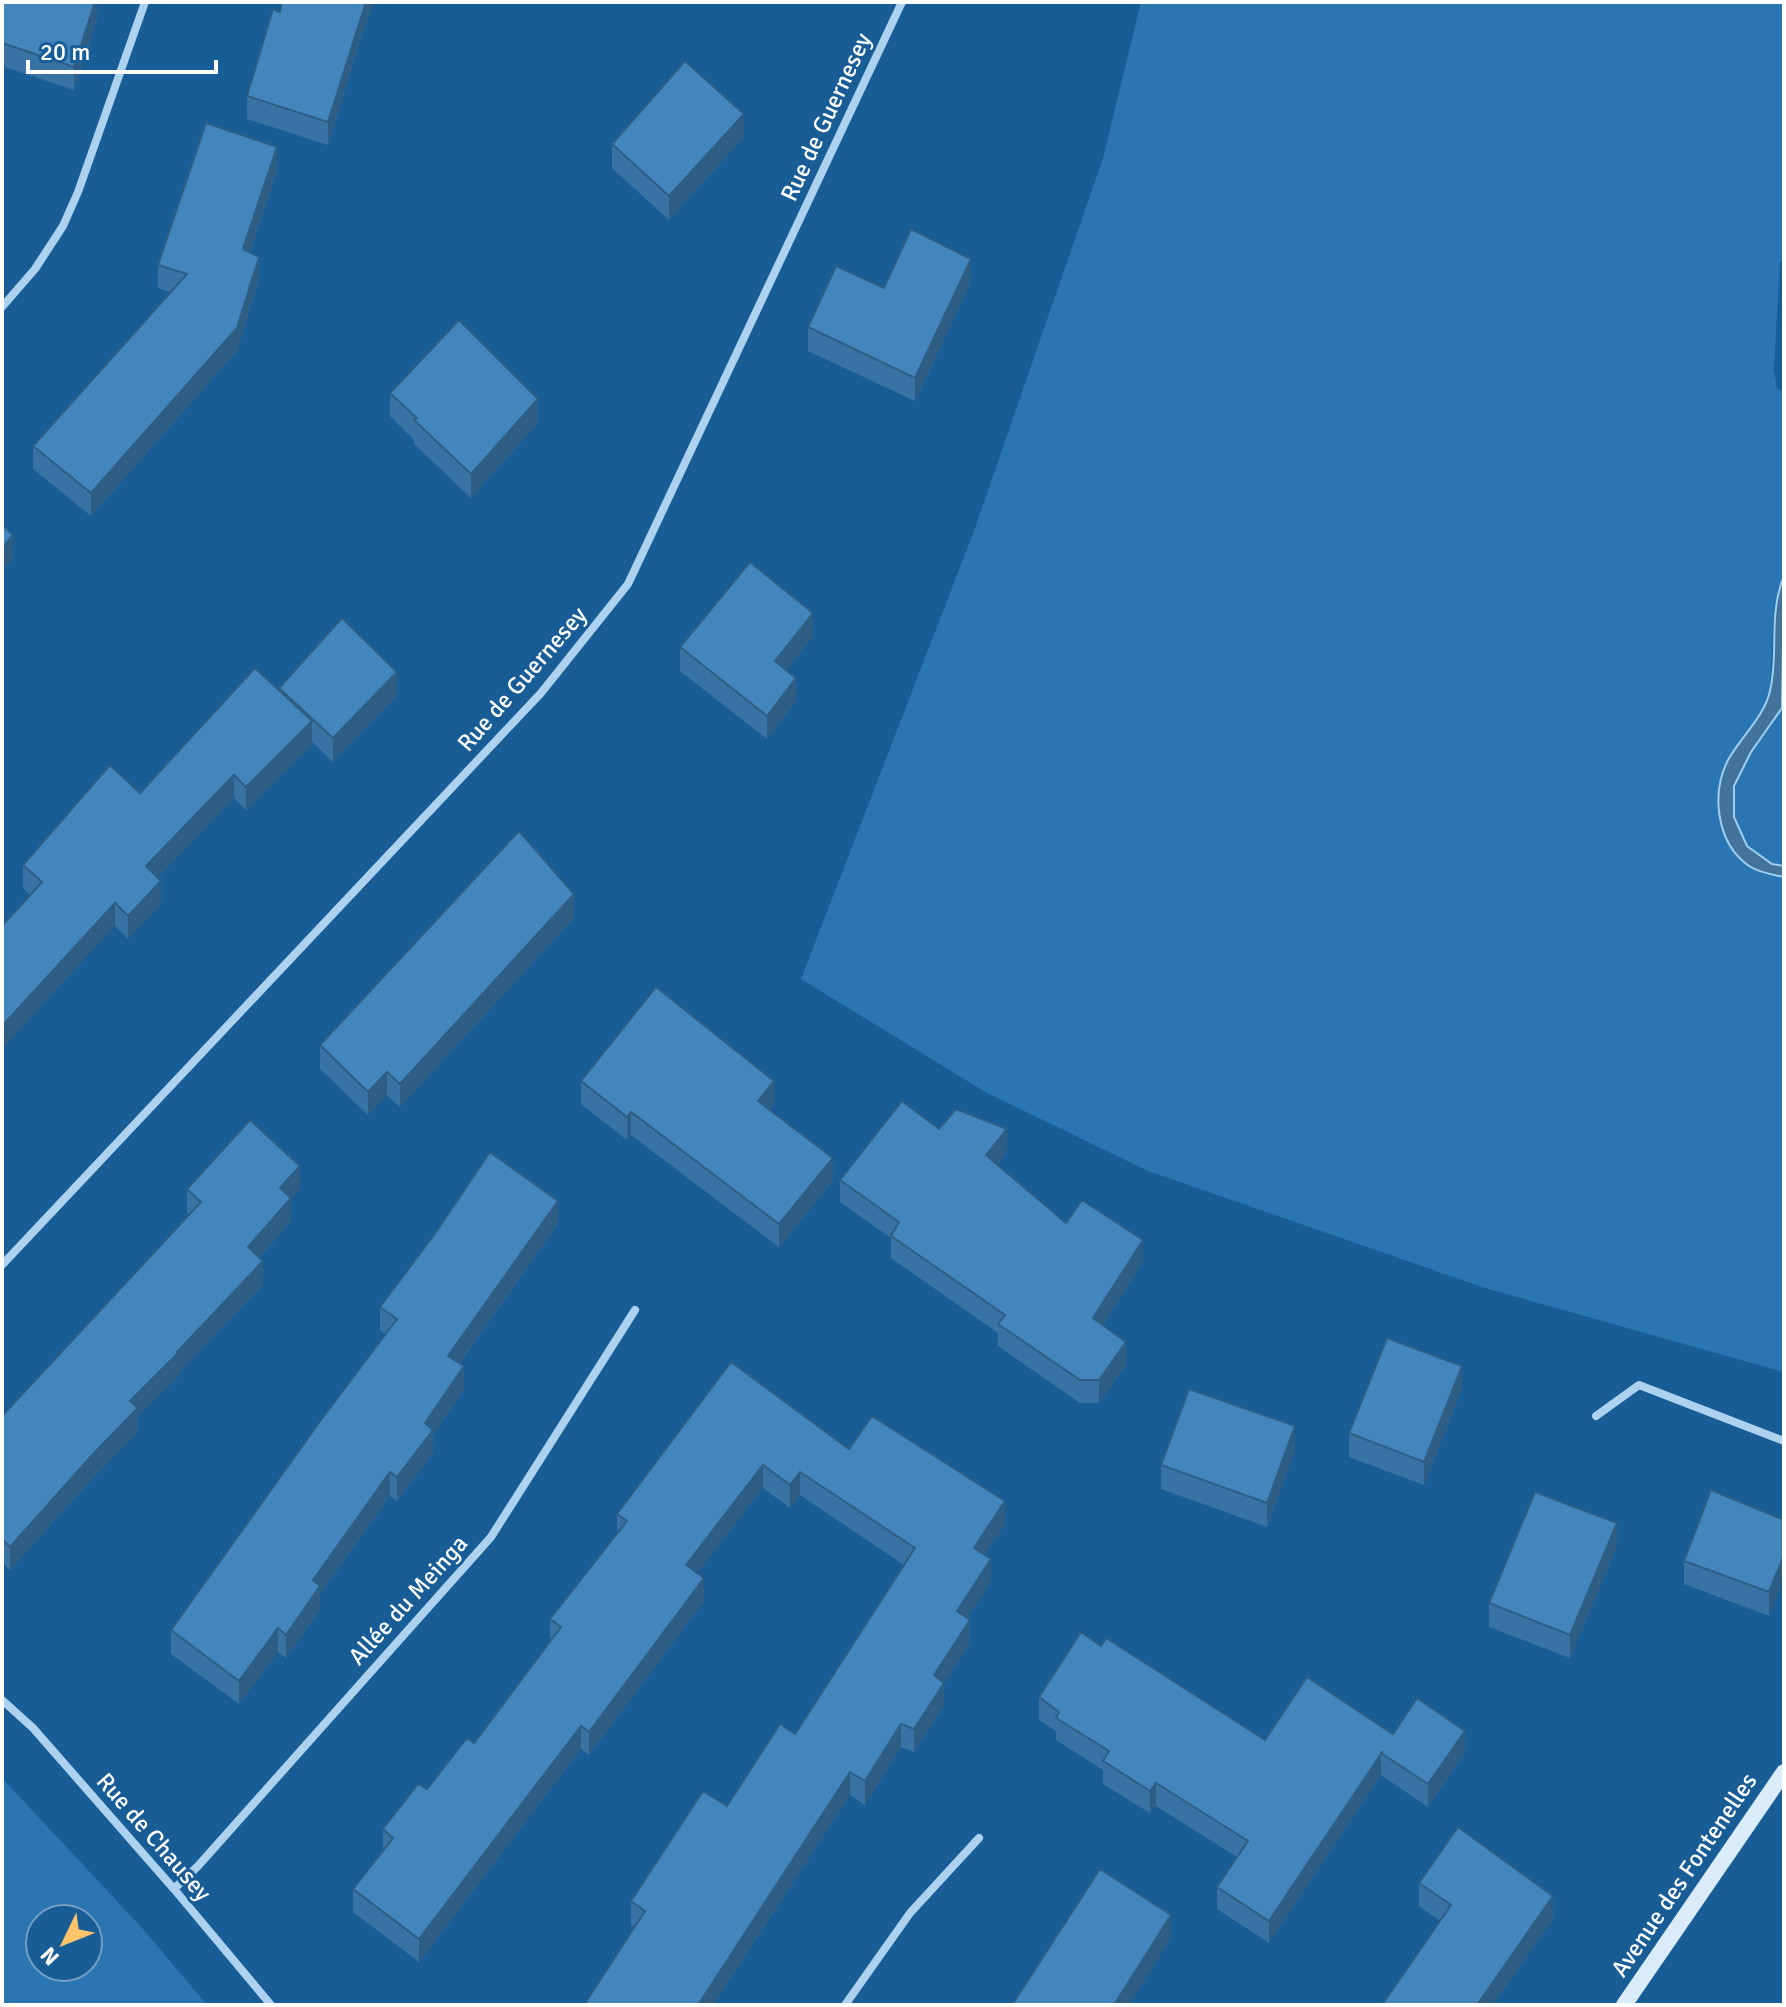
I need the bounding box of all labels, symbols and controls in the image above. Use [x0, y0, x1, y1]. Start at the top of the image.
scale bar [28, 24, 216, 74]
street label: Rue de Guernesey [774, 28, 878, 206]
text: 20 m [40, 37, 90, 67]
street label: Rue de Guernesey [451, 600, 593, 758]
street label: Allée du Meinga [342, 1529, 474, 1671]
street label: Rue de Chausey [90, 1767, 218, 1907]
street label: Avenue des Fontenelles [1605, 1767, 1763, 1983]
north arrow [24, 1903, 104, 1983]
text: N [35, 1941, 65, 1971]

